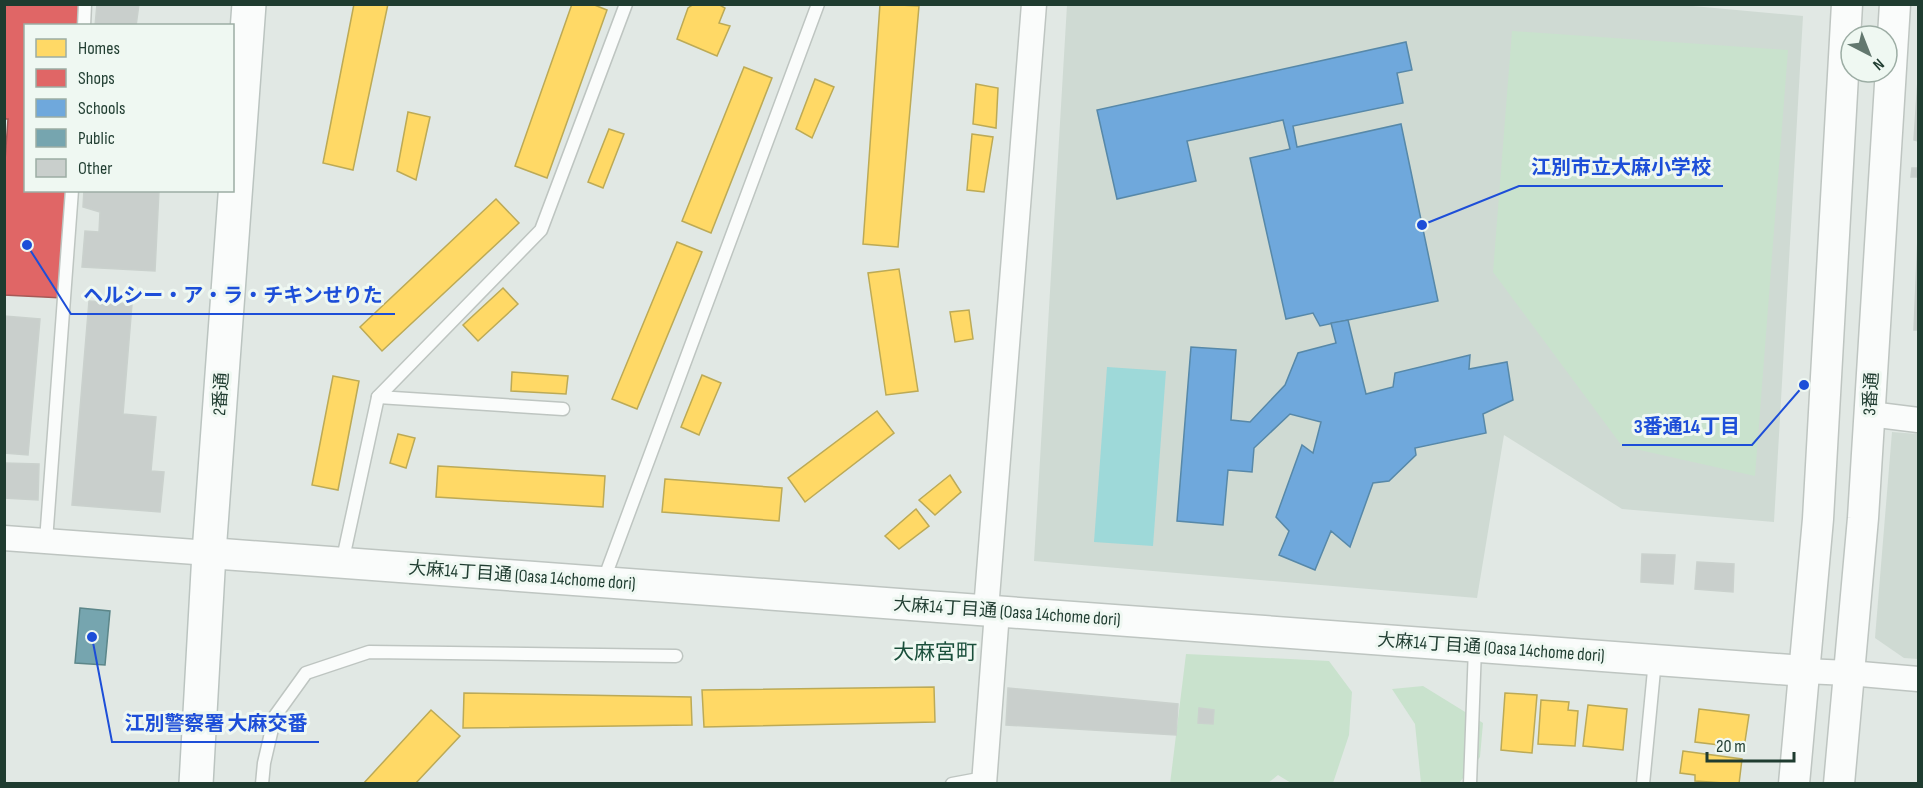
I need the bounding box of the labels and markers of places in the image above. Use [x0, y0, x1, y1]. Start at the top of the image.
callout: 江別市立大麻小学校 [1519, 148, 1723, 186]
callout: ヘルシー・ア・ラ・チキンせりた [71, 276, 395, 314]
callout: 3番通14丁目 [1622, 407, 1752, 445]
callout: 江別警察署 大麻交番 [112, 704, 319, 742]

